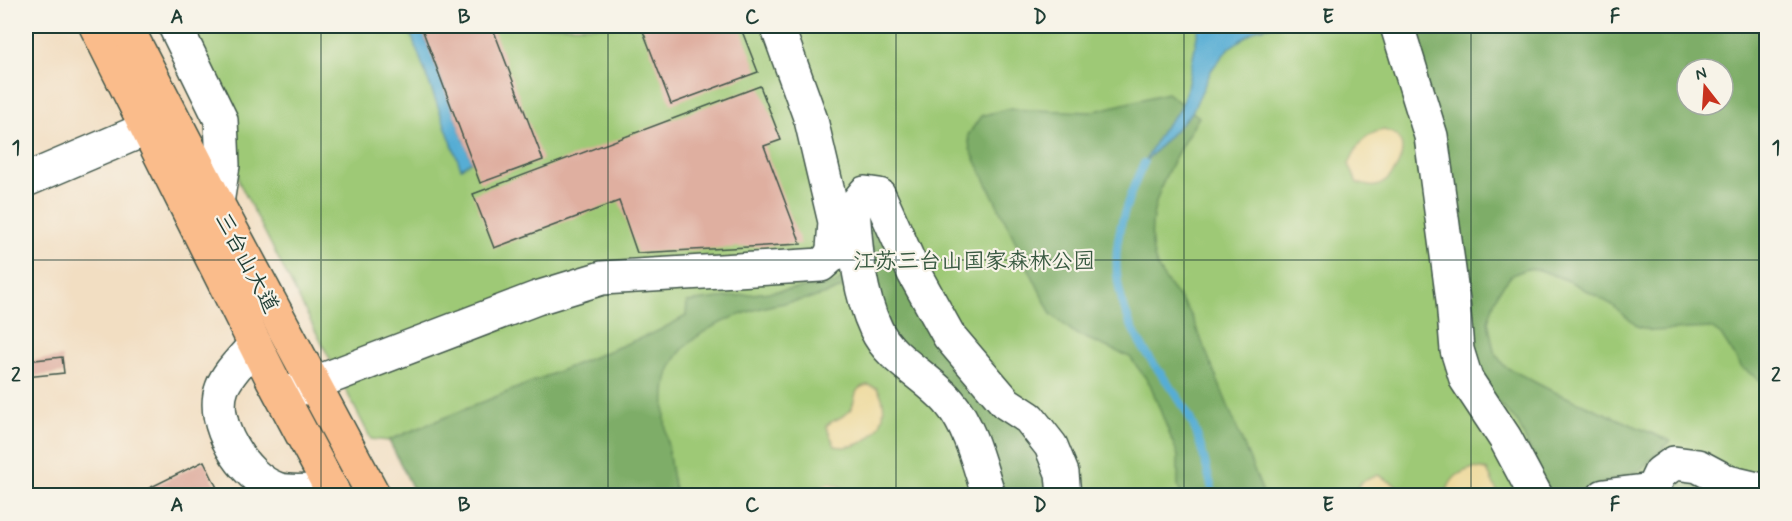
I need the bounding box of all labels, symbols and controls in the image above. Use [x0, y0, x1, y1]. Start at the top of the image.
text: A [170, 4, 184, 31]
text: B [458, 4, 471, 31]
text: C [745, 4, 760, 31]
text: D [1033, 4, 1047, 31]
text: E [1322, 4, 1334, 31]
text: F [1610, 4, 1621, 31]
north arrow [1675, 57, 1735, 117]
text: N [1693, 62, 1709, 86]
text: 1 [12, 135, 20, 162]
text: 1 [1772, 135, 1780, 162]
street label: 三台山大道 [208, 208, 284, 318]
park label: 江苏三台山国家森林公园 [853, 248, 1095, 276]
text: 2 [11, 362, 21, 389]
text: 2 [1771, 362, 1781, 389]
text: A [170, 492, 184, 519]
text: B [458, 492, 471, 519]
text: C [745, 492, 760, 519]
text: D [1033, 492, 1047, 519]
text: E [1322, 492, 1334, 519]
text: F [1610, 492, 1621, 519]

